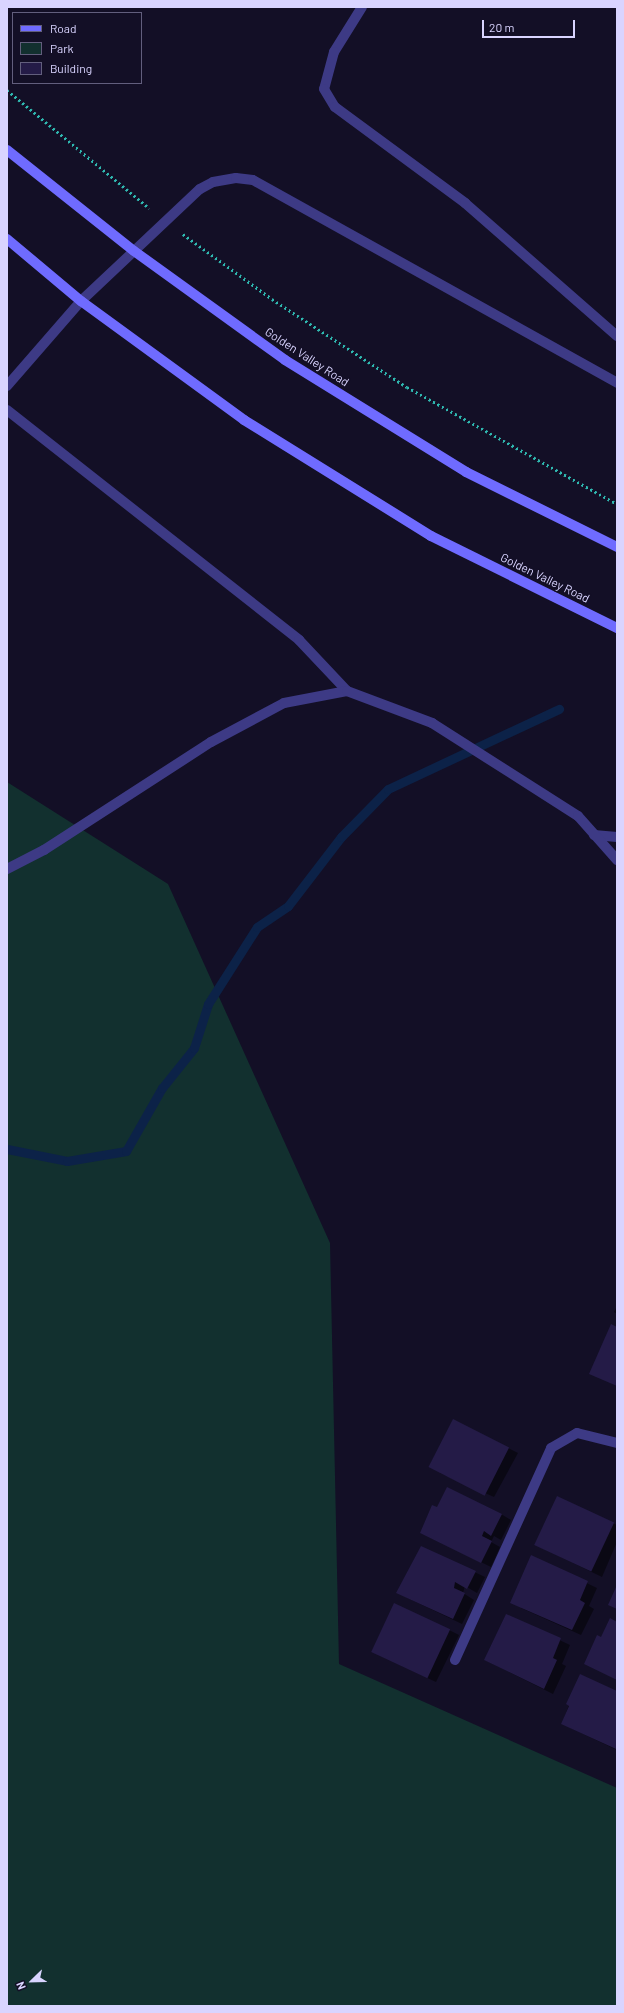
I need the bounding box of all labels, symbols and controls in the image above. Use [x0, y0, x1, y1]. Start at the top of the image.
legend [12, 12, 142, 84]
scale bar [484, 12, 577, 38]
text: 20 m [489, 20, 515, 34]
text: Road [50, 21, 77, 35]
text: Park [50, 41, 74, 55]
text: Building [50, 61, 92, 75]
street label: Golden Valley Road [262, 324, 352, 390]
street label: Golden Valley Road [498, 550, 592, 606]
north arrow [12, 1961, 52, 2001]
text: N [13, 1980, 28, 1992]

